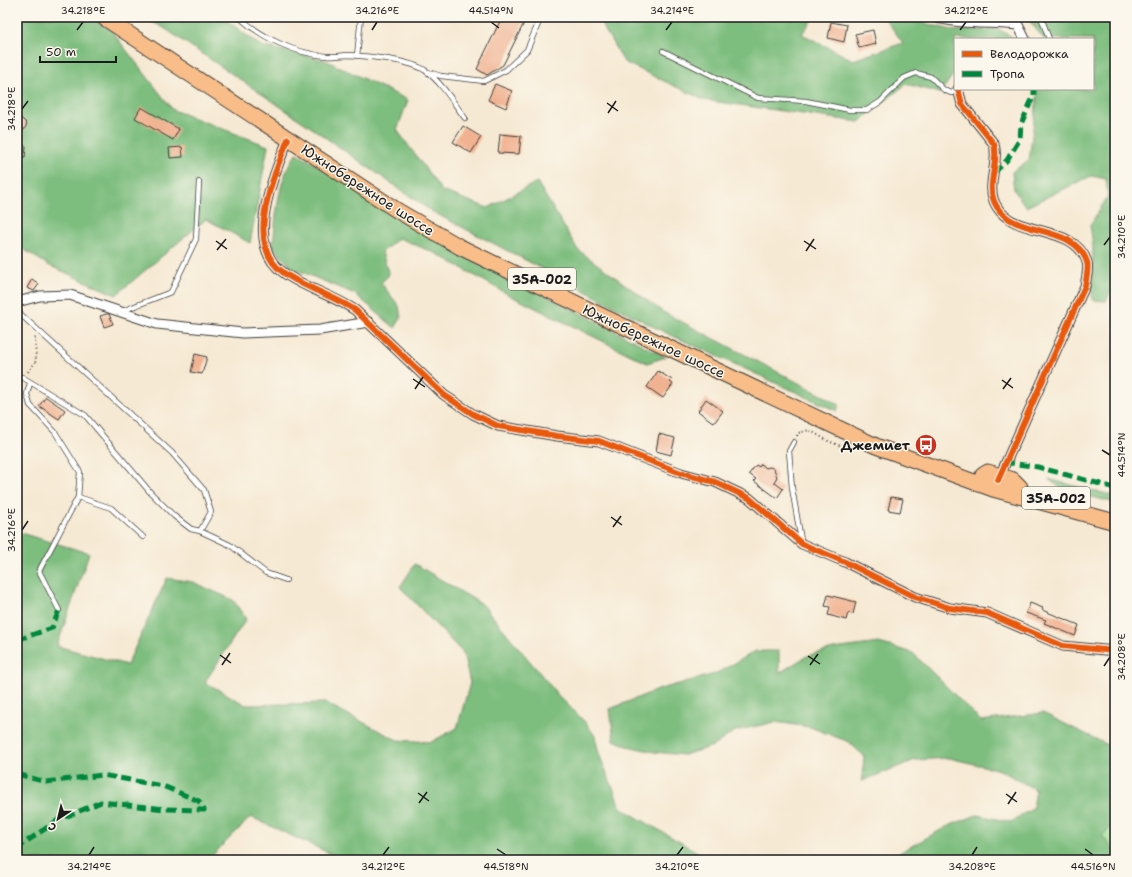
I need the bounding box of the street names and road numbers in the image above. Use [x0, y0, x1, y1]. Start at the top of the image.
street label: Южнобережное шоссе [298, 140, 438, 240]
road number: 35А-002 [508, 268, 576, 290]
street label: Южнобережное шоссе [580, 300, 728, 382]
road number: 35А-002 [1022, 487, 1090, 509]

